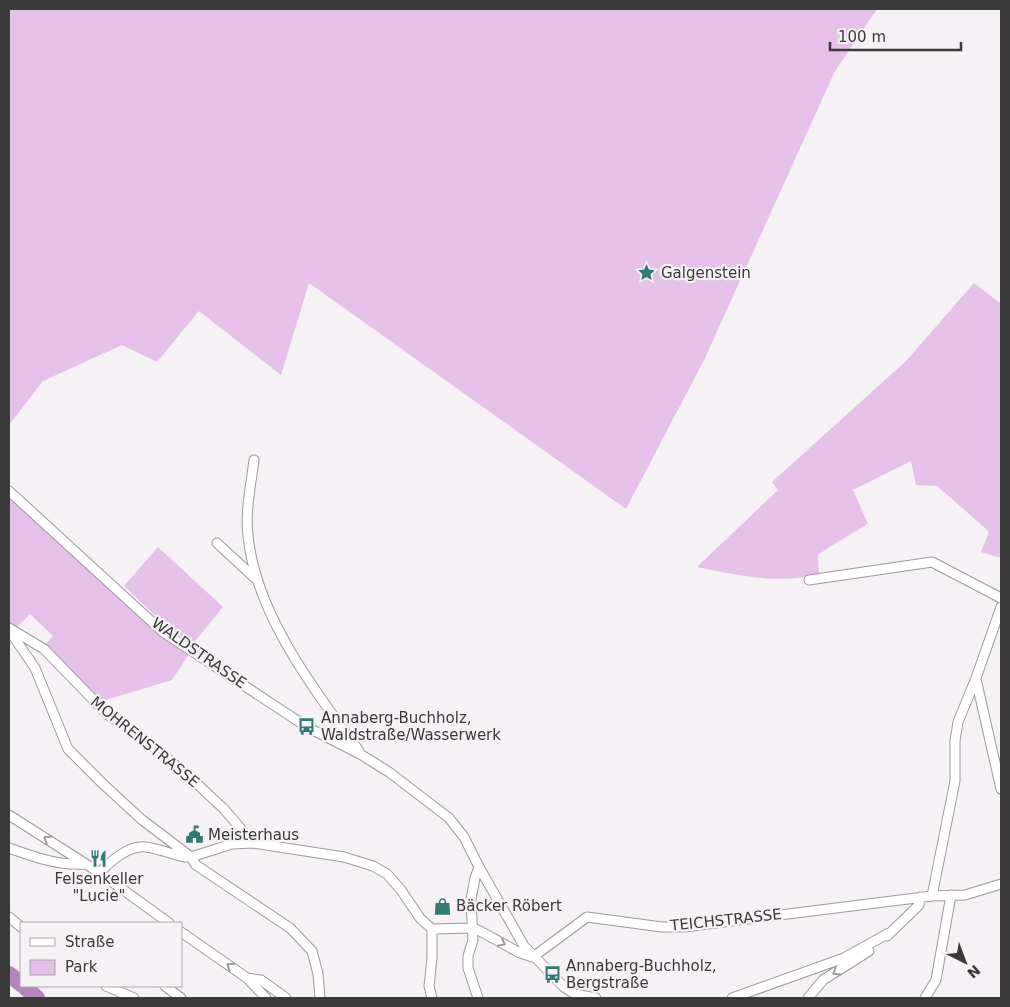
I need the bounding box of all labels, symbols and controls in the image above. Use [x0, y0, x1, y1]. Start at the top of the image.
scale bar [830, 20, 961, 52]
text: 100 m [838, 28, 886, 46]
place icon: Galgenstein [637, 263, 657, 283]
place label: Galgenstein [661, 264, 751, 282]
street label: WALDSTRASSE [148, 614, 250, 692]
street label: MOHRENSTRASSE [87, 693, 203, 791]
place label: Annaberg-Buchholz, Waldstraße/Wasserwerk [321, 709, 501, 744]
bus stop icon: Annaberg-Buchholz, Waldstraße/Wasserwerk [297, 717, 317, 737]
public building icon: Meisterhaus [184, 825, 204, 845]
place label: Meisterhaus [208, 826, 299, 844]
one-way arrow [44, 836, 53, 845]
restaurant icon: Felsenkeller "Lucie" [89, 848, 109, 868]
place label: Felsenkeller "Lucie" [55, 870, 144, 905]
shop icon: Bäcker Röbert [432, 896, 452, 916]
place label: Bäcker Röbert [456, 897, 562, 915]
street label: TEICHSTRASSE [668, 905, 783, 935]
legend [20, 922, 182, 987]
text: Straße [65, 933, 114, 951]
one-way arrow [497, 937, 506, 947]
north arrow [940, 937, 990, 987]
place label: Annaberg-Buchholz, Bergstraße [566, 957, 717, 992]
text: Park [65, 958, 98, 976]
text: N [964, 962, 983, 982]
one-way arrow [226, 963, 236, 972]
bus stop icon: Annaberg-Buchholz, Bergstraße [542, 965, 562, 985]
one-way arrow [832, 966, 841, 975]

